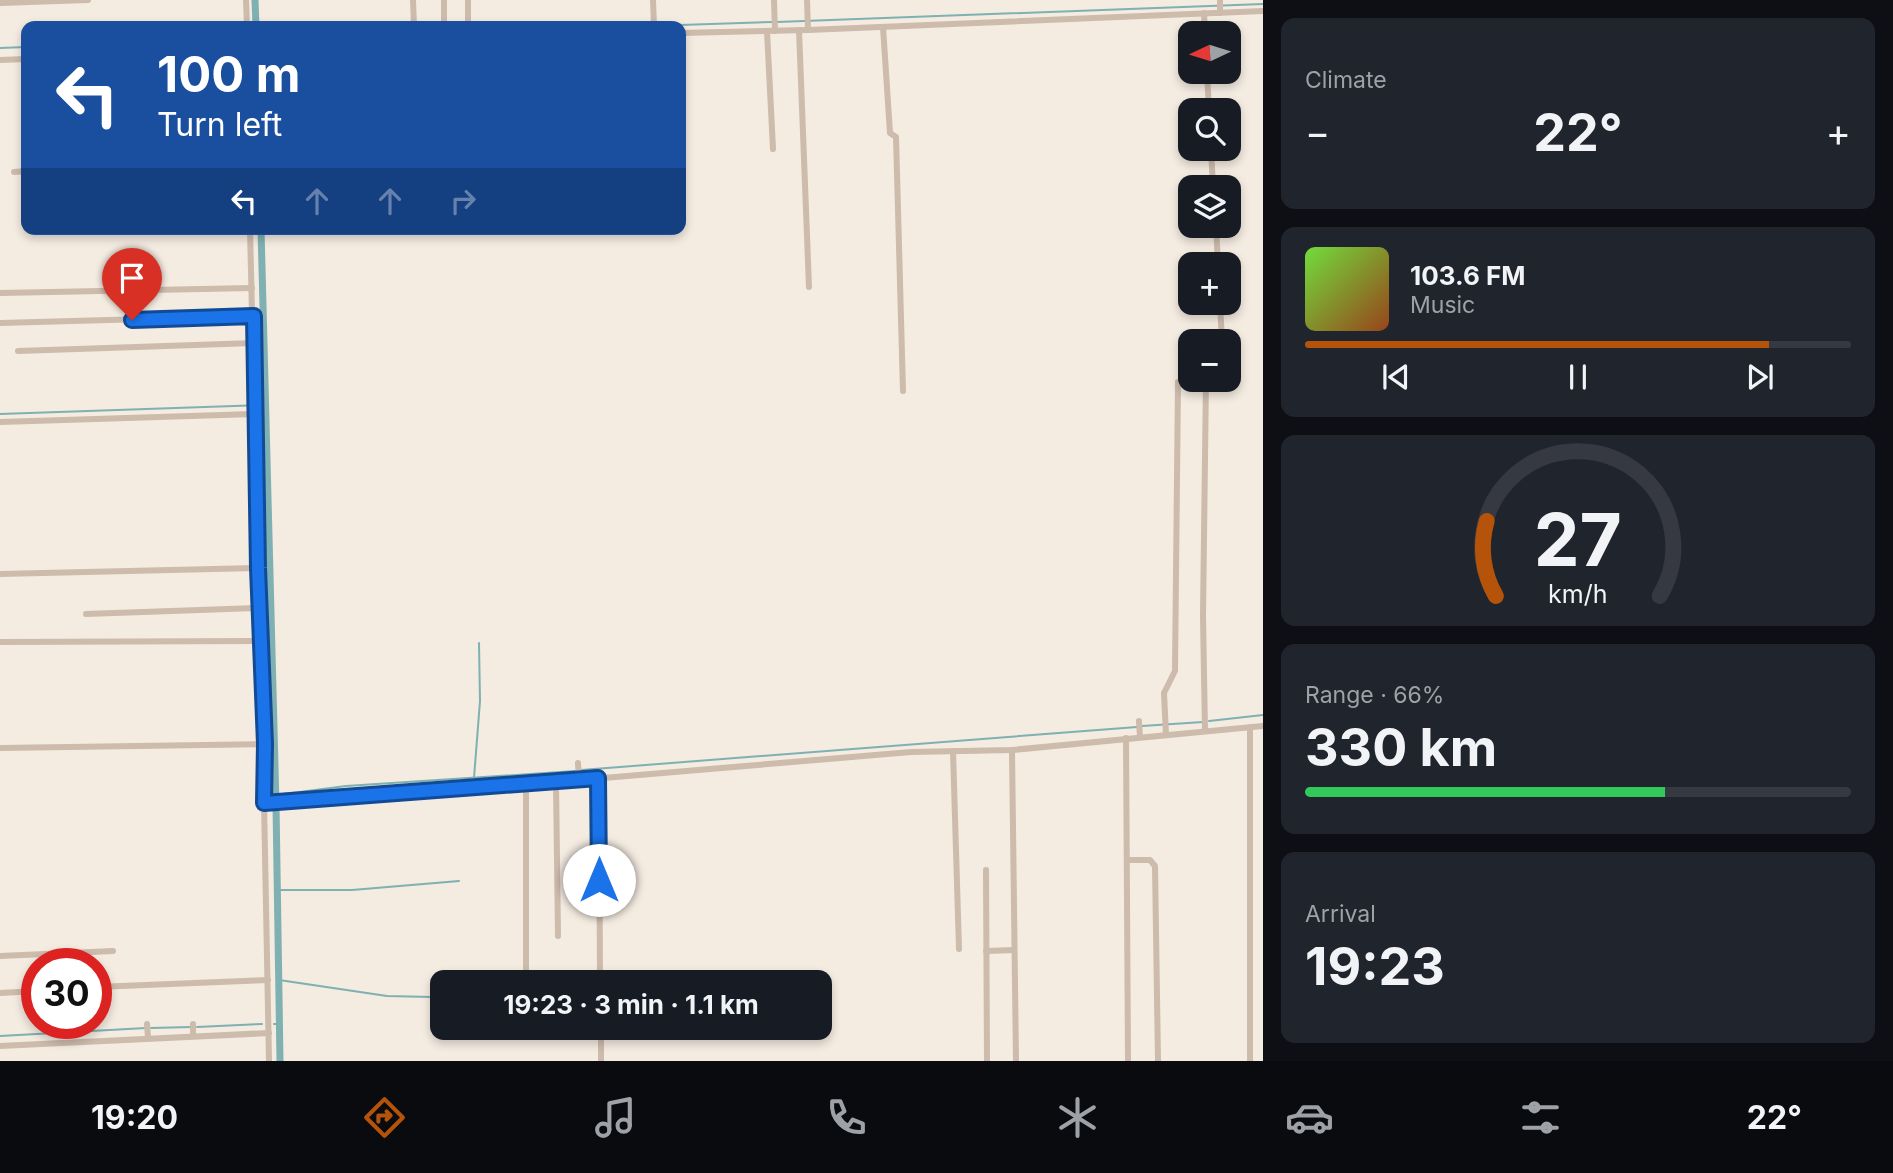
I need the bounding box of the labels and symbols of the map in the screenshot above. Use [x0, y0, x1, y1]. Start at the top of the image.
north arrow [1178, 21, 1241, 84]
pin [102, 248, 162, 320]
position arrow [562, 843, 636, 917]
speed limit sign: 30 [21, 948, 112, 1039]

